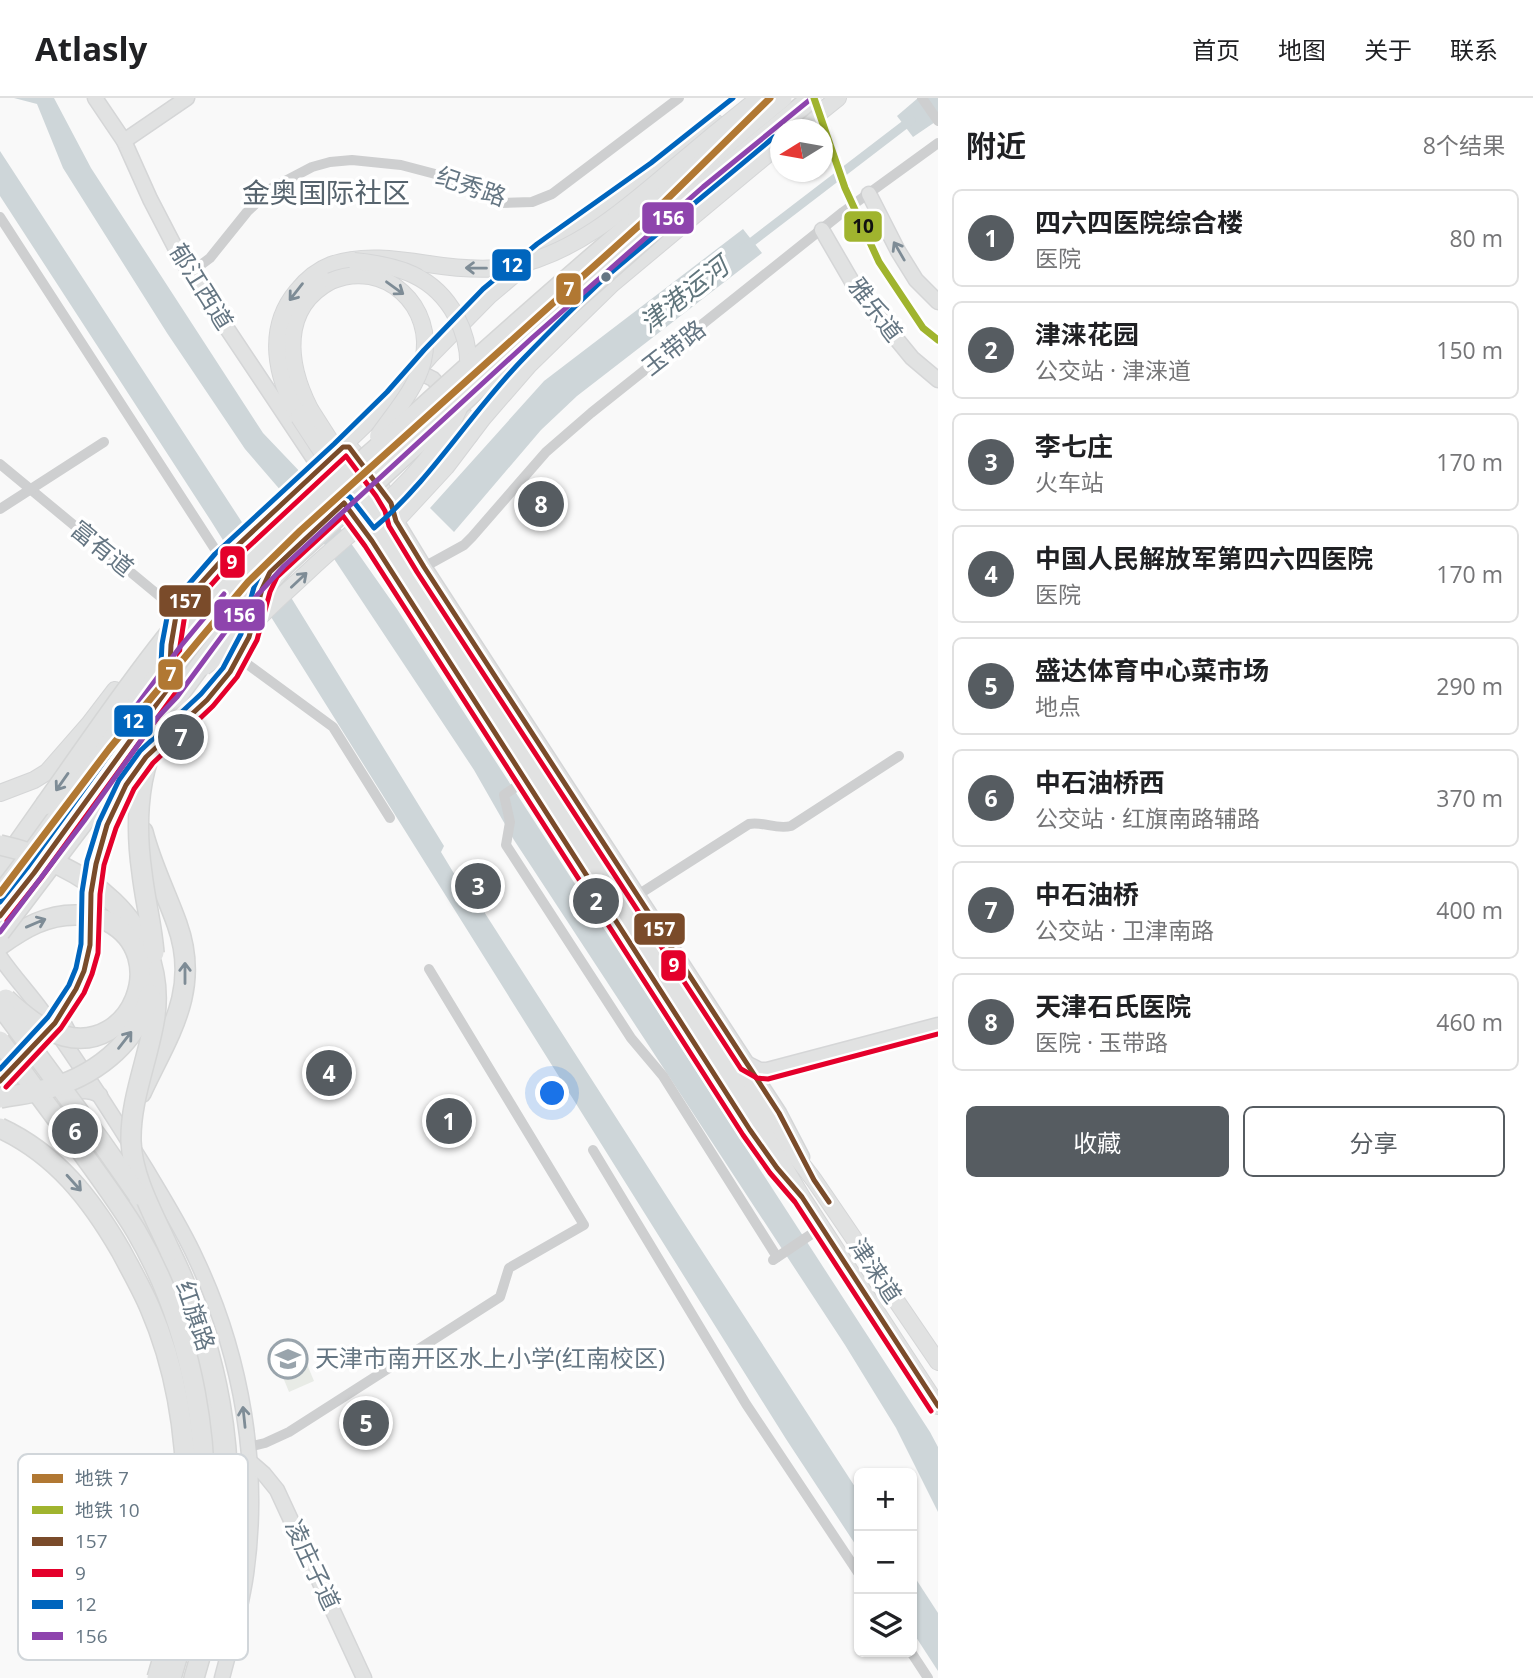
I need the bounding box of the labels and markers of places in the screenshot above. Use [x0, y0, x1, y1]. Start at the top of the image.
unlabelled marker [599, 270, 613, 284]
pin: 8 [518, 478, 564, 530]
pin: 7 [158, 711, 204, 763]
pin: 3 [455, 860, 501, 912]
pin: 2 [573, 875, 619, 927]
pin: 4 [306, 1047, 352, 1099]
pin: 1 [426, 1095, 472, 1147]
pin: 6 [52, 1105, 98, 1157]
school or university icon: 天津市南开区水上小学(红南校区) [267, 1338, 309, 1380]
place label: 天津市南开区水上小学(红南校区) [315, 1341, 665, 1374]
pin: 5 [343, 1397, 389, 1449]

